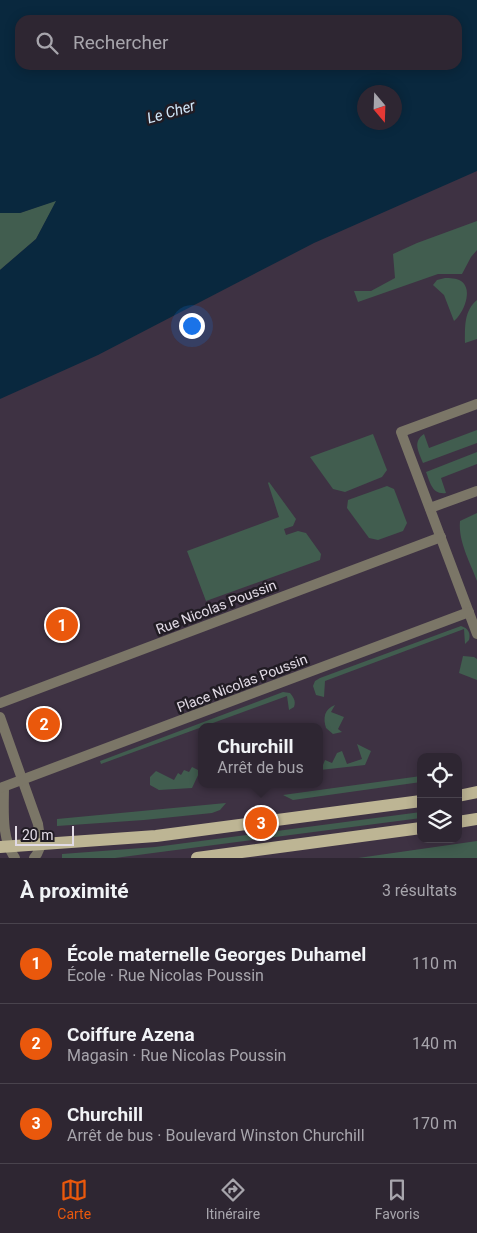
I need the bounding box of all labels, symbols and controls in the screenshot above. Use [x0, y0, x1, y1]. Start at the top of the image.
search box [15, 15, 462, 70]
icon: search [33, 29, 61, 57]
text: Rechercher [73, 31, 168, 54]
north arrow [357, 85, 402, 130]
water label: Le Cher [145, 96, 198, 127]
your location [179, 313, 205, 339]
street label: Rue Nicolas Poussin [154, 577, 278, 637]
pin: 1 [46, 606, 78, 644]
street label: Place Nicolas Poussin [174, 651, 310, 715]
pin: 2 [28, 705, 60, 743]
popup [198, 723, 323, 788]
text: Churchill [217, 735, 293, 758]
map controls [417, 753, 462, 843]
button: locate [417, 753, 462, 798]
text: Arrêt de bus [217, 758, 304, 777]
button: layers [417, 798, 462, 843]
pin: 3 [245, 804, 277, 842]
scale bar [15, 823, 74, 846]
text: 20 m [22, 827, 54, 843]
text: À proximité [20, 879, 129, 903]
text: 3 résultats [382, 881, 457, 900]
text: École maternelle Georges Duhamel [67, 943, 366, 966]
text: 1 [31, 954, 41, 973]
text: 110 m [412, 954, 457, 973]
text: École · Rue Nicolas Poussin [67, 966, 264, 985]
text: Coiffure Azena [67, 1023, 195, 1046]
text: 2 [31, 1034, 41, 1053]
text: 140 m [412, 1034, 457, 1053]
text: Magasin · Rue Nicolas Poussin [67, 1046, 286, 1065]
text: Churchill [67, 1103, 143, 1126]
text: 3 [31, 1114, 41, 1133]
text: 170 m [412, 1114, 457, 1133]
text: Arrêt de bus · Boulevard Winston Churchill [67, 1126, 365, 1145]
tab: Carte [57, 1176, 91, 1222]
tab: Itinéraire [206, 1176, 260, 1222]
tab: Favoris [375, 1176, 420, 1222]

